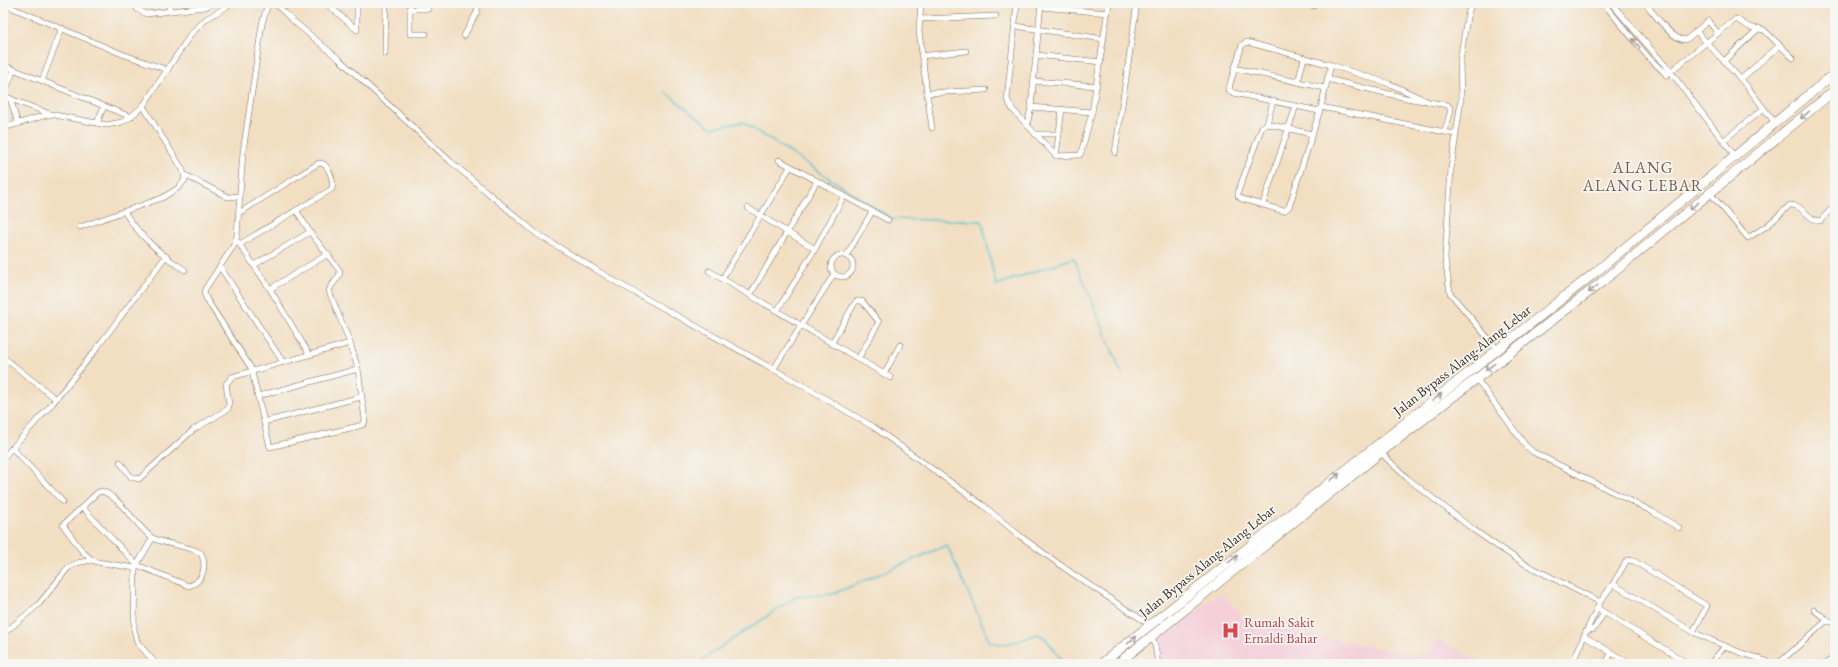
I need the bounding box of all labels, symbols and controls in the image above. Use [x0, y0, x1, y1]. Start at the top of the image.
one-way arrow [1632, 38, 1641, 48]
one-way arrow [1800, 110, 1810, 119]
district label: ALANG ALANG LEBAR [1582, 157, 1703, 196]
one-way arrow [1689, 202, 1699, 211]
one-way arrow [1588, 284, 1599, 293]
street label: Jalan Bypass Alang-Alang Lebar [1389, 300, 1535, 420]
one-way arrow [1484, 363, 1495, 372]
one-way arrow [1432, 393, 1443, 401]
one-way arrow [1329, 473, 1340, 482]
street label: Jalan Bypass Alang-Alang Lebar [1135, 500, 1279, 622]
one-way arrow [1228, 554, 1239, 563]
place label: Rumah Sakit Ernaldi Bahar [1244, 613, 1318, 647]
hospital icon: Rumah Sakit Ernaldi Bahar [1221, 620, 1241, 640]
one-way arrow [1126, 635, 1137, 644]

